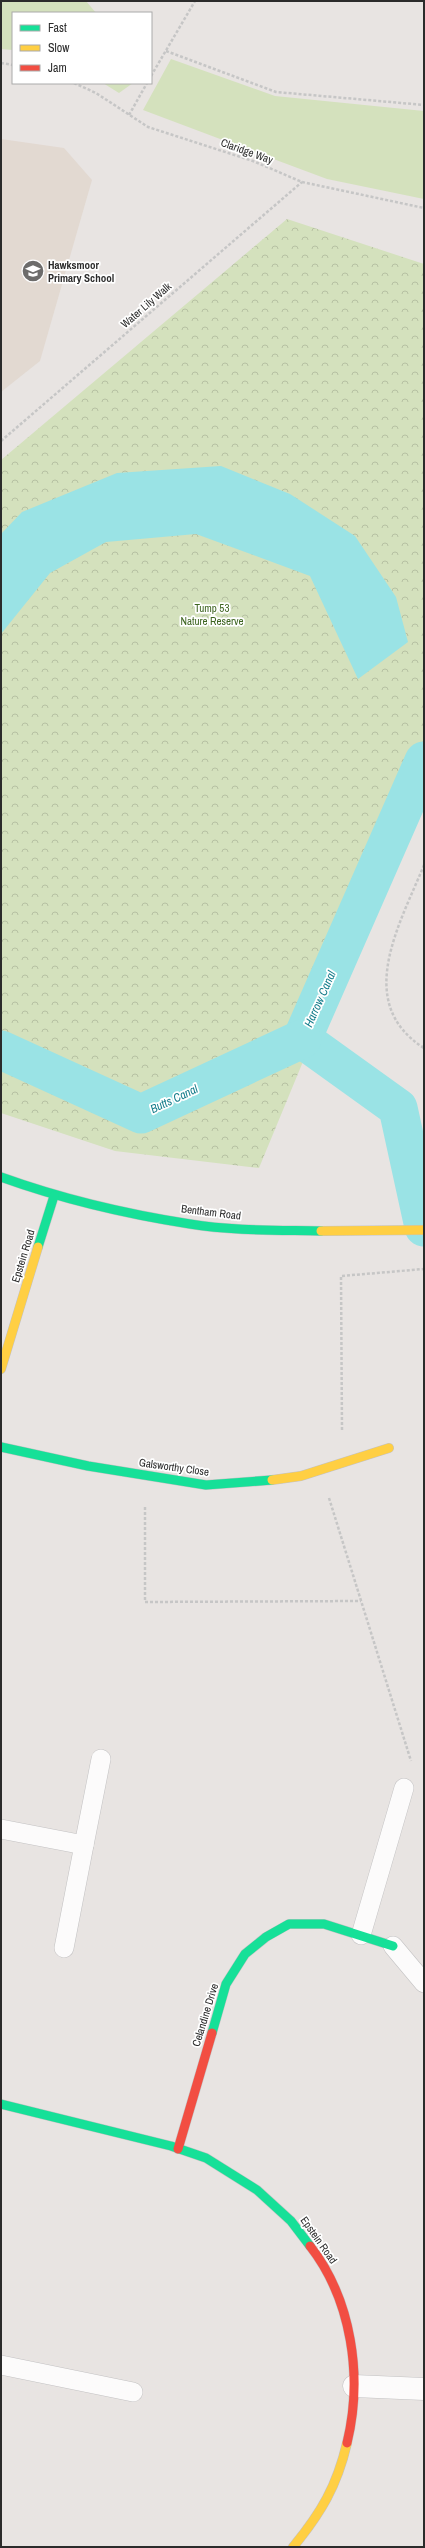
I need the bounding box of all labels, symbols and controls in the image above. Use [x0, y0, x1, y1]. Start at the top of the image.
legend [12, 12, 152, 84]
text: Fast [48, 20, 67, 36]
text: Slow [48, 40, 70, 56]
text: Jam [48, 60, 67, 76]
street label: Claridge Way [219, 135, 275, 167]
school or university icon: Hawksmoor Primary School [20, 258, 46, 284]
place label: Hawksmoor Primary School [48, 258, 114, 285]
street label: Water Lily Walk [118, 279, 175, 331]
park label: Tump 53 Nature Reserve [180, 601, 244, 628]
water label: Harrow Canal [300, 968, 340, 1030]
water label: Butts Canal [148, 1081, 201, 1117]
street label: Bentham Road [180, 1201, 242, 1223]
street label: Epstein Road [8, 1228, 38, 1284]
street label: Galsworthy Close [138, 1455, 210, 1479]
street label: Celandine Drive [189, 1982, 221, 2048]
street label: Epstein Road [298, 2214, 340, 2266]

